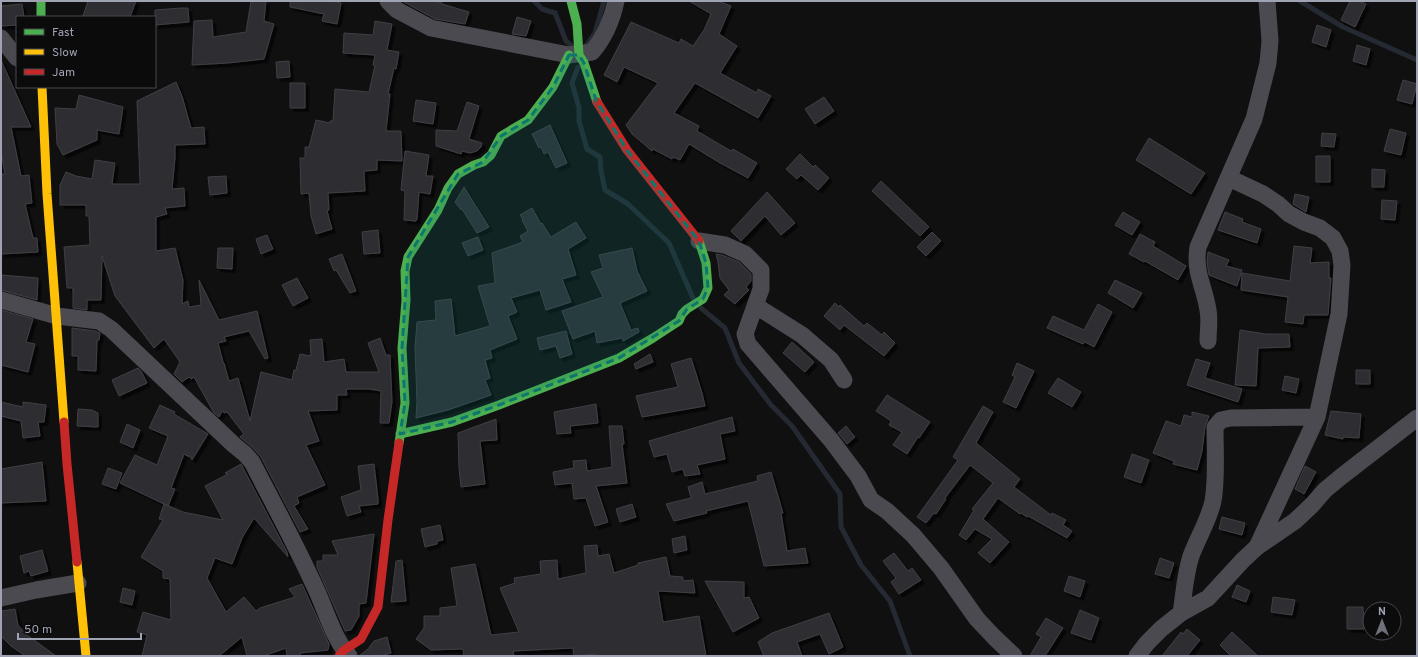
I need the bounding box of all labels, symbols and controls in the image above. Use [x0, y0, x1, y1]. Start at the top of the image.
legend [16, 16, 156, 88]
text: Fast [52, 25, 74, 41]
text: Slow [52, 45, 78, 61]
text: Jam [52, 65, 75, 81]
north arrow [1362, 601, 1402, 641]
text: N [1378, 605, 1386, 619]
scale bar [18, 615, 141, 641]
text: 50 m [24, 622, 52, 638]

